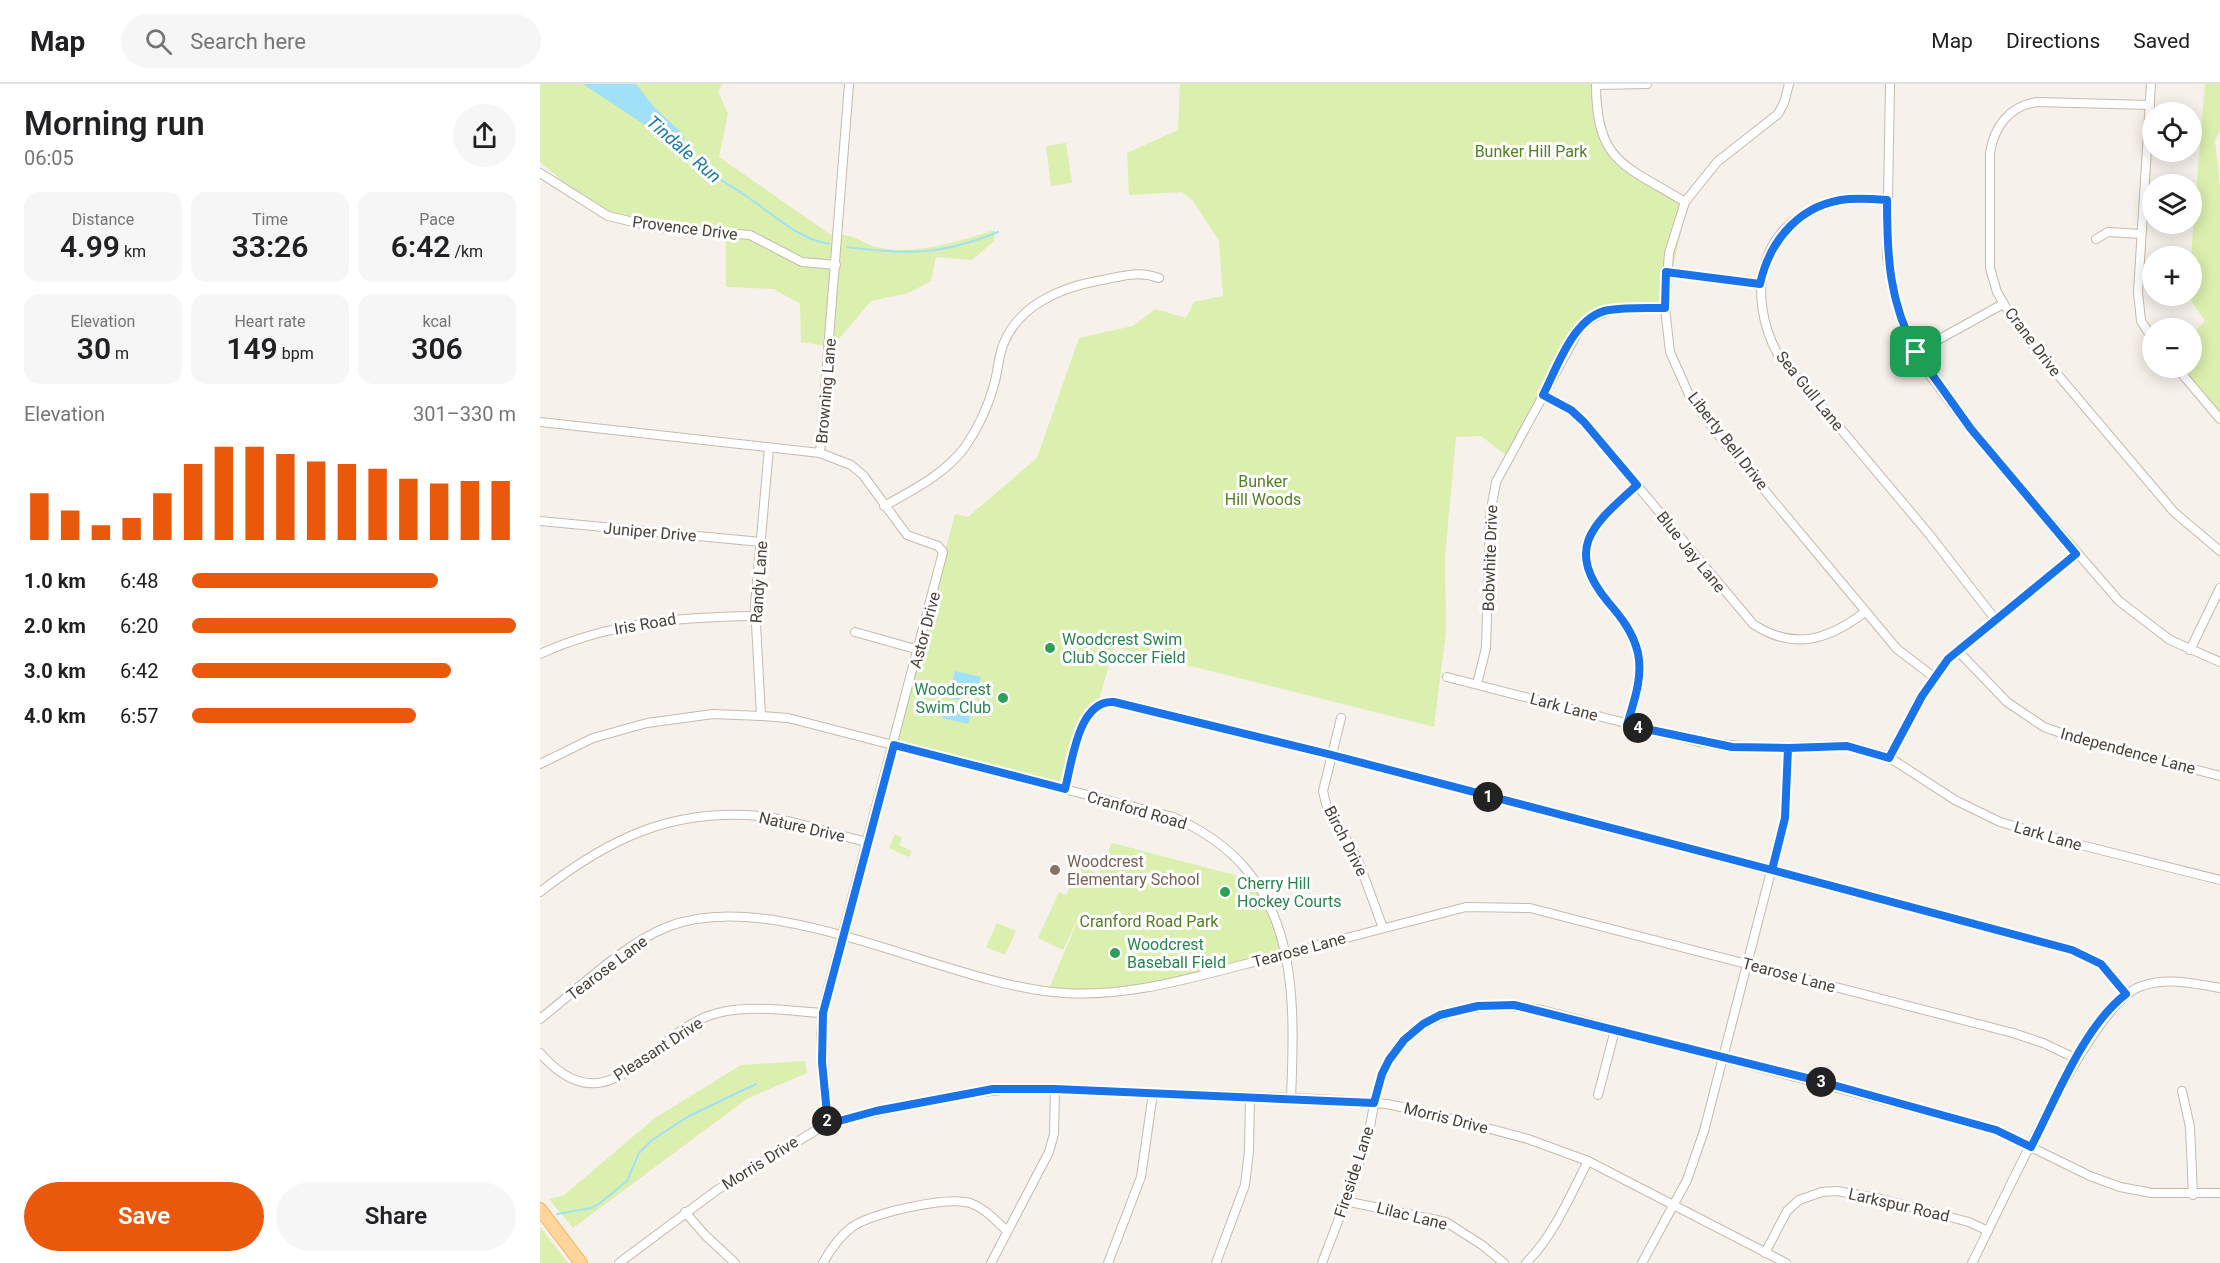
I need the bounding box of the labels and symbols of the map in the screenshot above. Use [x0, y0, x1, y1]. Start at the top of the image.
water label: Tindale Run [643, 111, 725, 187]
park label: Bunker Hill Park [1475, 142, 1588, 161]
street label: Provence Drive [631, 212, 739, 244]
street label: Crane Drive [2001, 304, 2065, 380]
pin [1890, 326, 1941, 377]
street label: Browning Lane [812, 338, 840, 444]
street label: Sea Gull Lane [1772, 347, 1848, 435]
street label: Liberty Bell Drive [1684, 388, 1772, 494]
park label: Bunker Hill Woods [1225, 472, 1301, 509]
street label: Bobwhite Drive [1479, 504, 1501, 612]
street label: Blue Jay Lane [1653, 508, 1729, 596]
street label: Juniper Drive [603, 518, 697, 546]
street label: Randy Lane [747, 540, 771, 624]
street label: Astor Drive [906, 590, 944, 670]
street label: Iris Road [613, 609, 677, 639]
place label: Woodcrest Swim Club Soccer Field [1062, 630, 1185, 667]
marker: Woodcrest Swim Club Soccer Field [1043, 641, 1057, 655]
place label: Woodcrest Swim Club [914, 680, 991, 717]
street label: Lark Lane [1528, 689, 1600, 725]
marker: Woodcrest Swim Club [996, 691, 1010, 705]
pin: 4 [1623, 713, 1653, 743]
street label: Independence Lane [2058, 724, 2198, 778]
pin: 1 [1473, 782, 1503, 812]
street label: Cranford Road [1085, 787, 1189, 833]
street label: Birch Drive [1320, 803, 1372, 879]
street label: Nature Drive [757, 808, 847, 846]
street label: Lark Lane [2012, 817, 2084, 855]
place label: Woodcrest Elementary School [1067, 852, 1200, 889]
marker: Woodcrest Elementary School [1048, 863, 1062, 877]
place label: Cherry Hill Hockey Courts [1237, 874, 1341, 911]
marker: Cherry Hill Hockey Courts [1218, 885, 1232, 899]
park label: Cranford Road Park [1080, 912, 1219, 931]
street label: Tearose Lane [1250, 928, 1348, 972]
street label: Tearose Lane [563, 932, 651, 1004]
place label: Woodcrest Baseball Field [1127, 935, 1226, 972]
marker: Woodcrest Baseball Field [1108, 946, 1122, 960]
street label: Tearose Lane [1740, 953, 1838, 997]
street label: Pleasant Drive [610, 1013, 706, 1085]
pin: 3 [1806, 1067, 1836, 1097]
street label: Morris Drive [1402, 1098, 1490, 1138]
pin: 2 [812, 1106, 842, 1136]
street label: Fireside Lane [1330, 1124, 1378, 1220]
street label: Morris Drive [718, 1132, 802, 1194]
street label: Larkspur Road [1847, 1184, 1951, 1226]
street label: Lilac Lane [1375, 1198, 1449, 1234]

